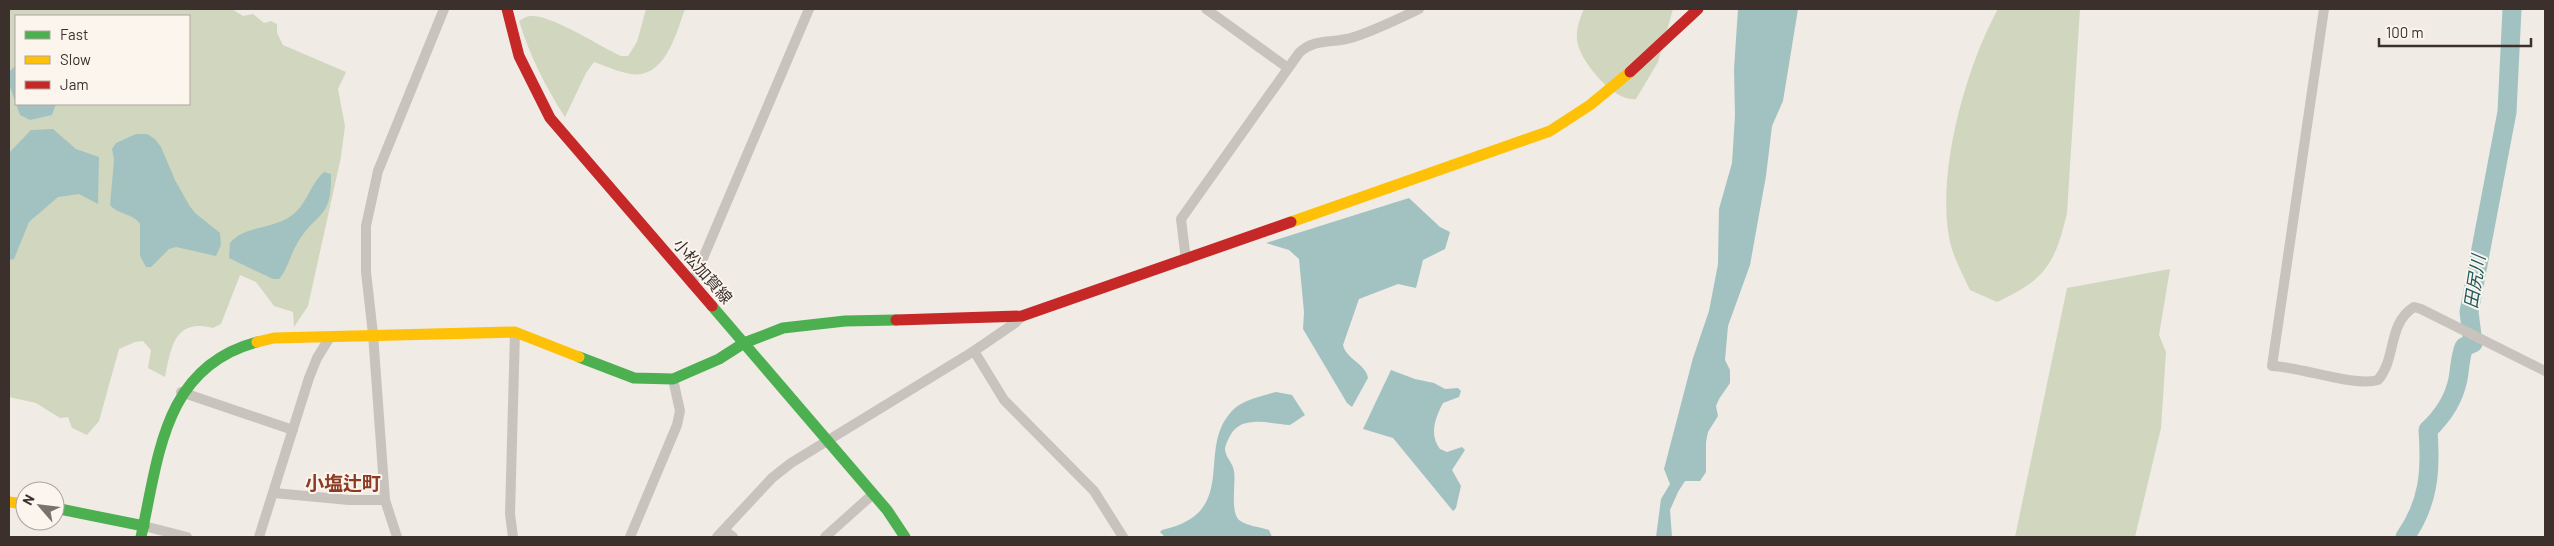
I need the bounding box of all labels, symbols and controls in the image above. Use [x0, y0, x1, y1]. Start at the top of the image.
legend [15, 15, 190, 105]
scale bar [2379, 15, 2532, 47]
text: 100 m [2386, 23, 2424, 41]
text: Fast [60, 25, 88, 43]
text: Slow [60, 50, 91, 68]
text: Jam [60, 75, 89, 93]
street label: 小松加賀線 [670, 234, 737, 307]
water label: 田尻川 [2459, 251, 2489, 310]
district label: 小塩辻町 [305, 471, 381, 494]
north arrow [15, 481, 65, 531]
text: N [18, 492, 38, 508]

